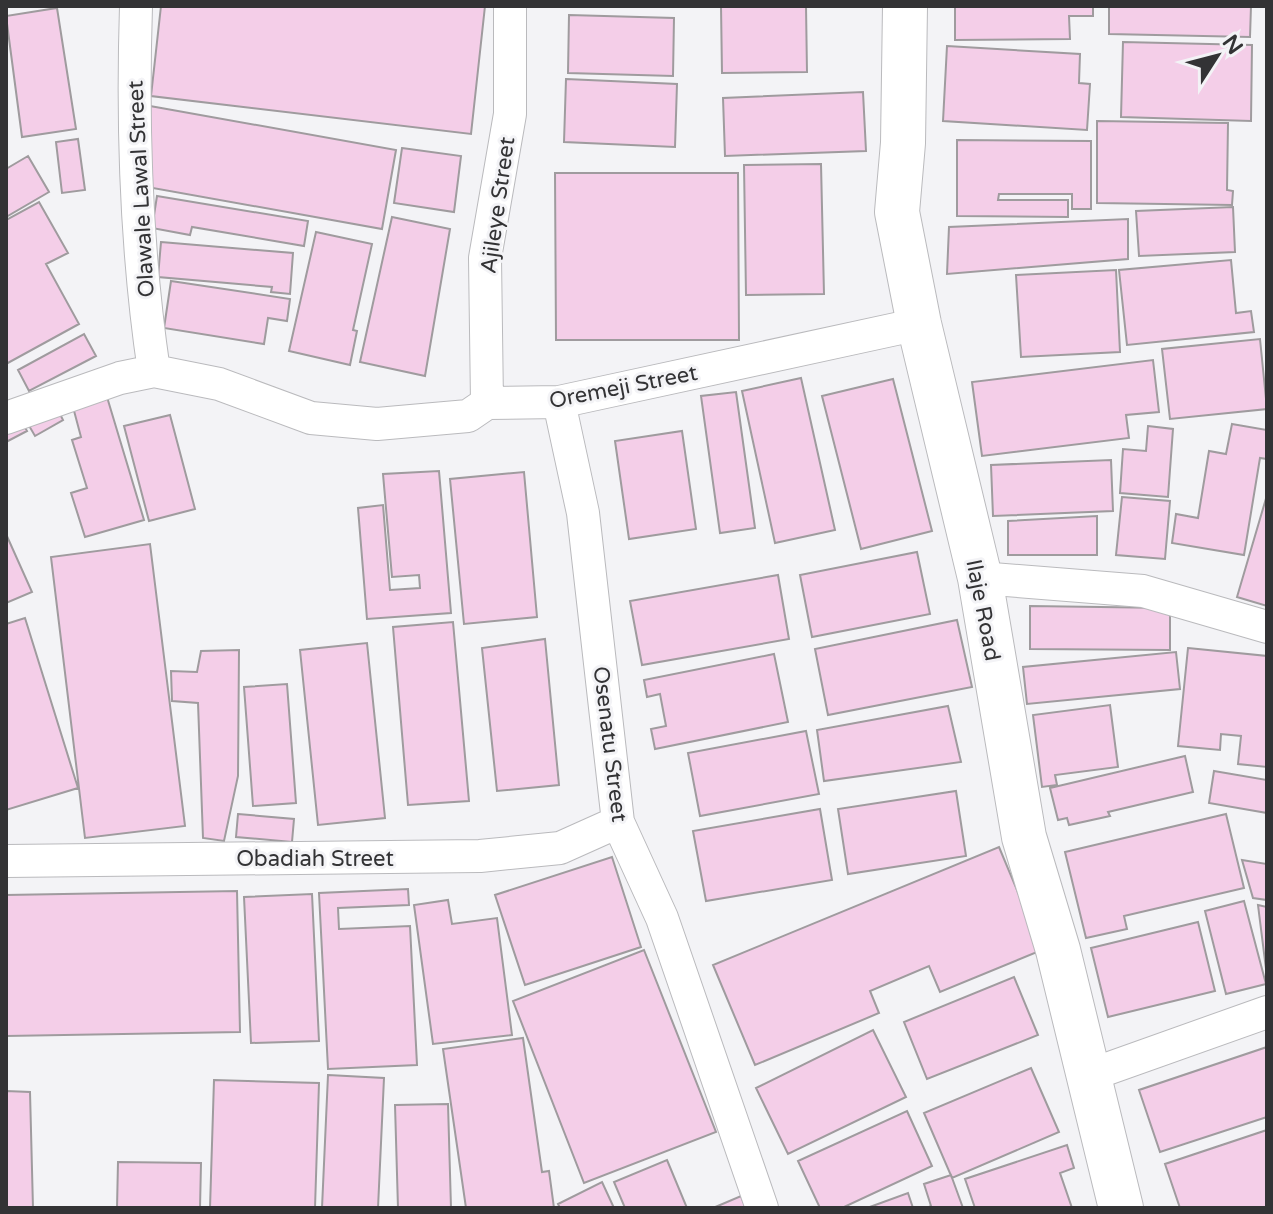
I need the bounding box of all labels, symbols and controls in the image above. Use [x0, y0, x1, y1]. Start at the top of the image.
north arrow [1177, 16, 1257, 96]
text: N [1217, 30, 1248, 60]
street label: Olawale Lawal Street [122, 80, 160, 298]
street label: Ajileye Street [476, 135, 520, 275]
street label: Oremeji Street [547, 360, 700, 414]
street label: Ilaje Road [960, 557, 1006, 663]
street label: Osenatu Street [588, 665, 632, 823]
street label: Obadiah Street [236, 846, 394, 872]

